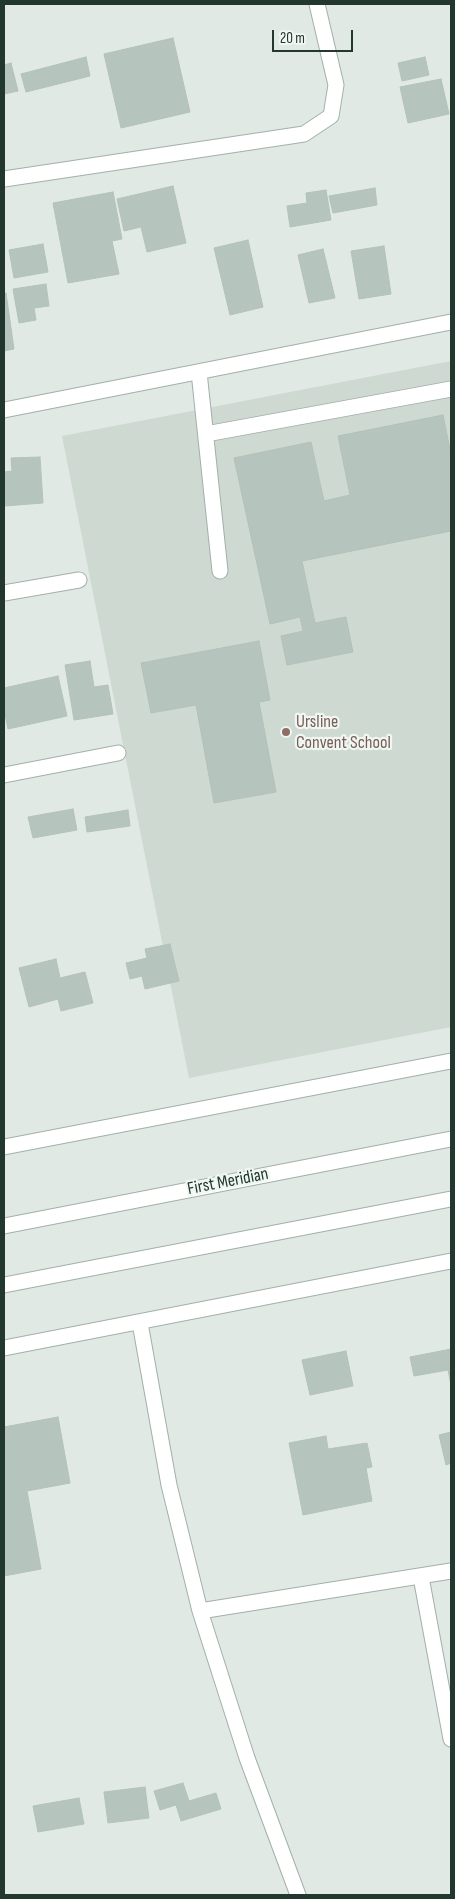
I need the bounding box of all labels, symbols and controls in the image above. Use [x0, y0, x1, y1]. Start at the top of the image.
scale bar [275, 20, 356, 52]
text: 20 m [280, 29, 305, 48]
place label: Ursline Convent School [296, 711, 391, 754]
marker: Ursline Convent School [280, 726, 292, 738]
street label: First Meridian [186, 1164, 270, 1200]

